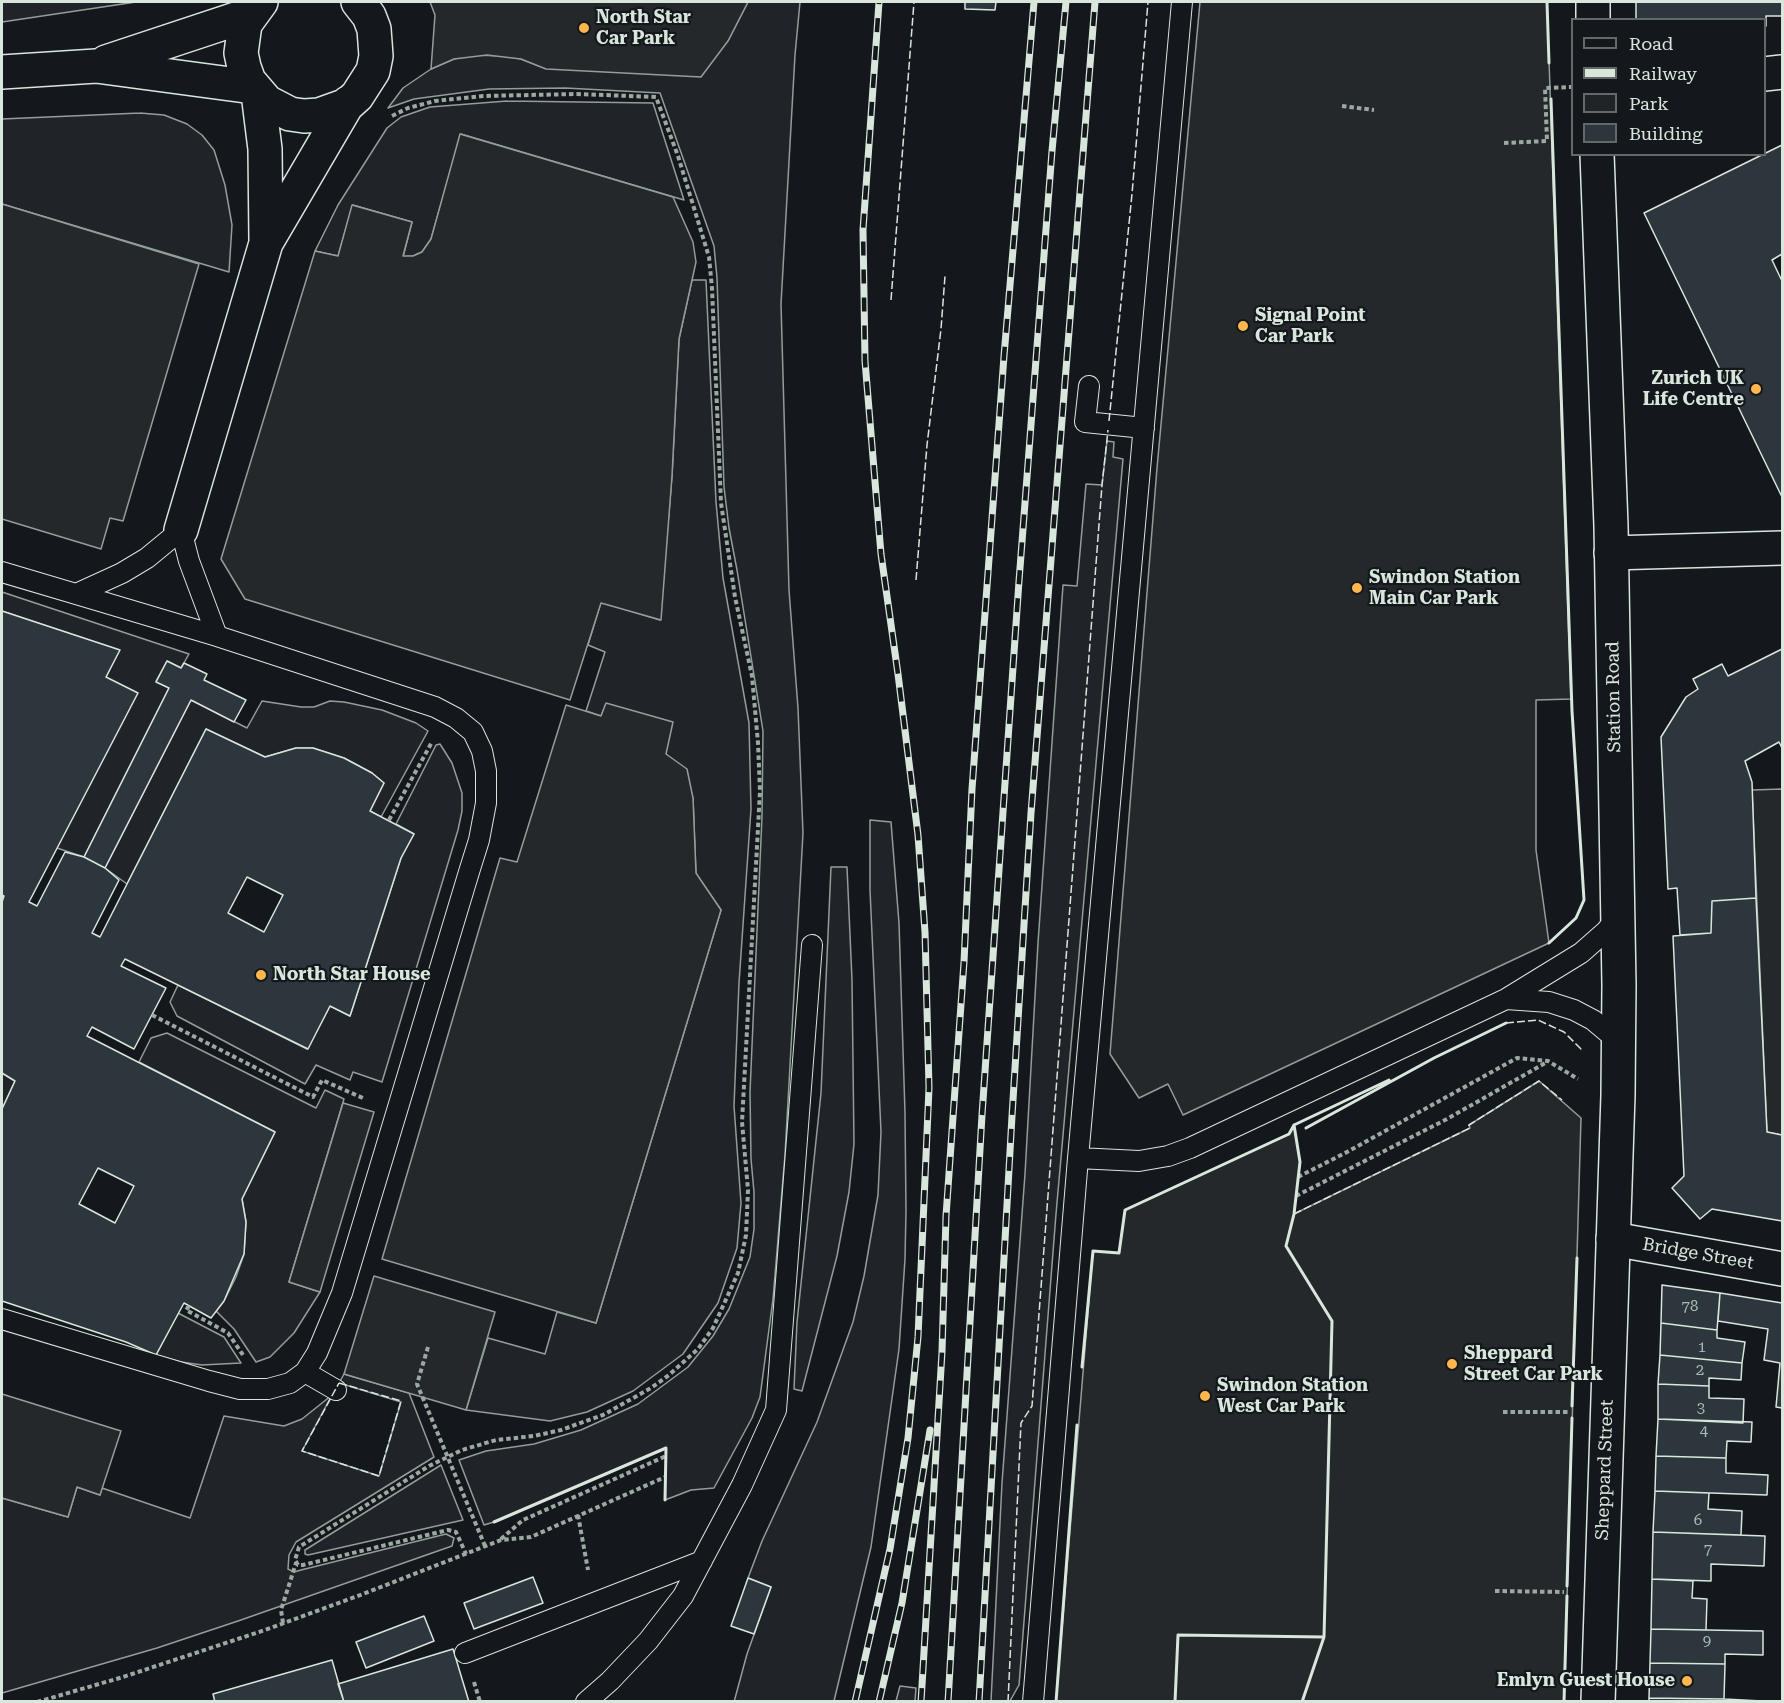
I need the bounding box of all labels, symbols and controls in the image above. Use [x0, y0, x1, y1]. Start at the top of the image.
place label: North Star Car Park [596, 7, 691, 50]
legend [1571, 18, 1766, 156]
marker: North Star Car Park [577, 21, 591, 35]
text: Road [1629, 33, 1673, 54]
text: Railway [1629, 63, 1697, 84]
text: Park [1629, 93, 1669, 114]
text: Building [1629, 123, 1703, 144]
place label: Signal Point Car Park [1255, 305, 1366, 348]
marker: Signal Point Car Park [1236, 319, 1250, 333]
place label: Zurich UK Life Centre [1643, 368, 1744, 410]
marker: Zurich UK Life Centre [1749, 382, 1763, 396]
place label: Swindon Station Main Car Park [1369, 567, 1520, 610]
marker: Swindon Station Main Car Park [1350, 581, 1364, 595]
street label: Station Road [1602, 641, 1626, 753]
place label: North Star House [273, 964, 431, 986]
marker: North Star House [254, 968, 268, 982]
street label: Bridge Street [1641, 1234, 1755, 1274]
house number: 78 [1682, 1298, 1698, 1316]
house number: 1 [1698, 1339, 1706, 1357]
place label: Sheppard Street Car Park [1464, 1343, 1603, 1386]
marker: Sheppard Street Car Park [1445, 1357, 1459, 1371]
house number: 2 [1696, 1362, 1704, 1380]
place label: Swindon Station West Car Park [1217, 1375, 1368, 1418]
marker: Swindon Station West Car Park [1198, 1389, 1212, 1403]
street label: Sheppard Street [1592, 1399, 1618, 1541]
house number: 3 [1697, 1400, 1705, 1418]
house number: 4 [1700, 1423, 1708, 1441]
house number: 6 [1694, 1512, 1702, 1530]
house number: 7 [1704, 1541, 1712, 1559]
house number: 9 [1703, 1633, 1711, 1651]
place label: Emlyn Guest House [1497, 1670, 1675, 1692]
marker: Emlyn Guest House [1680, 1674, 1694, 1688]

